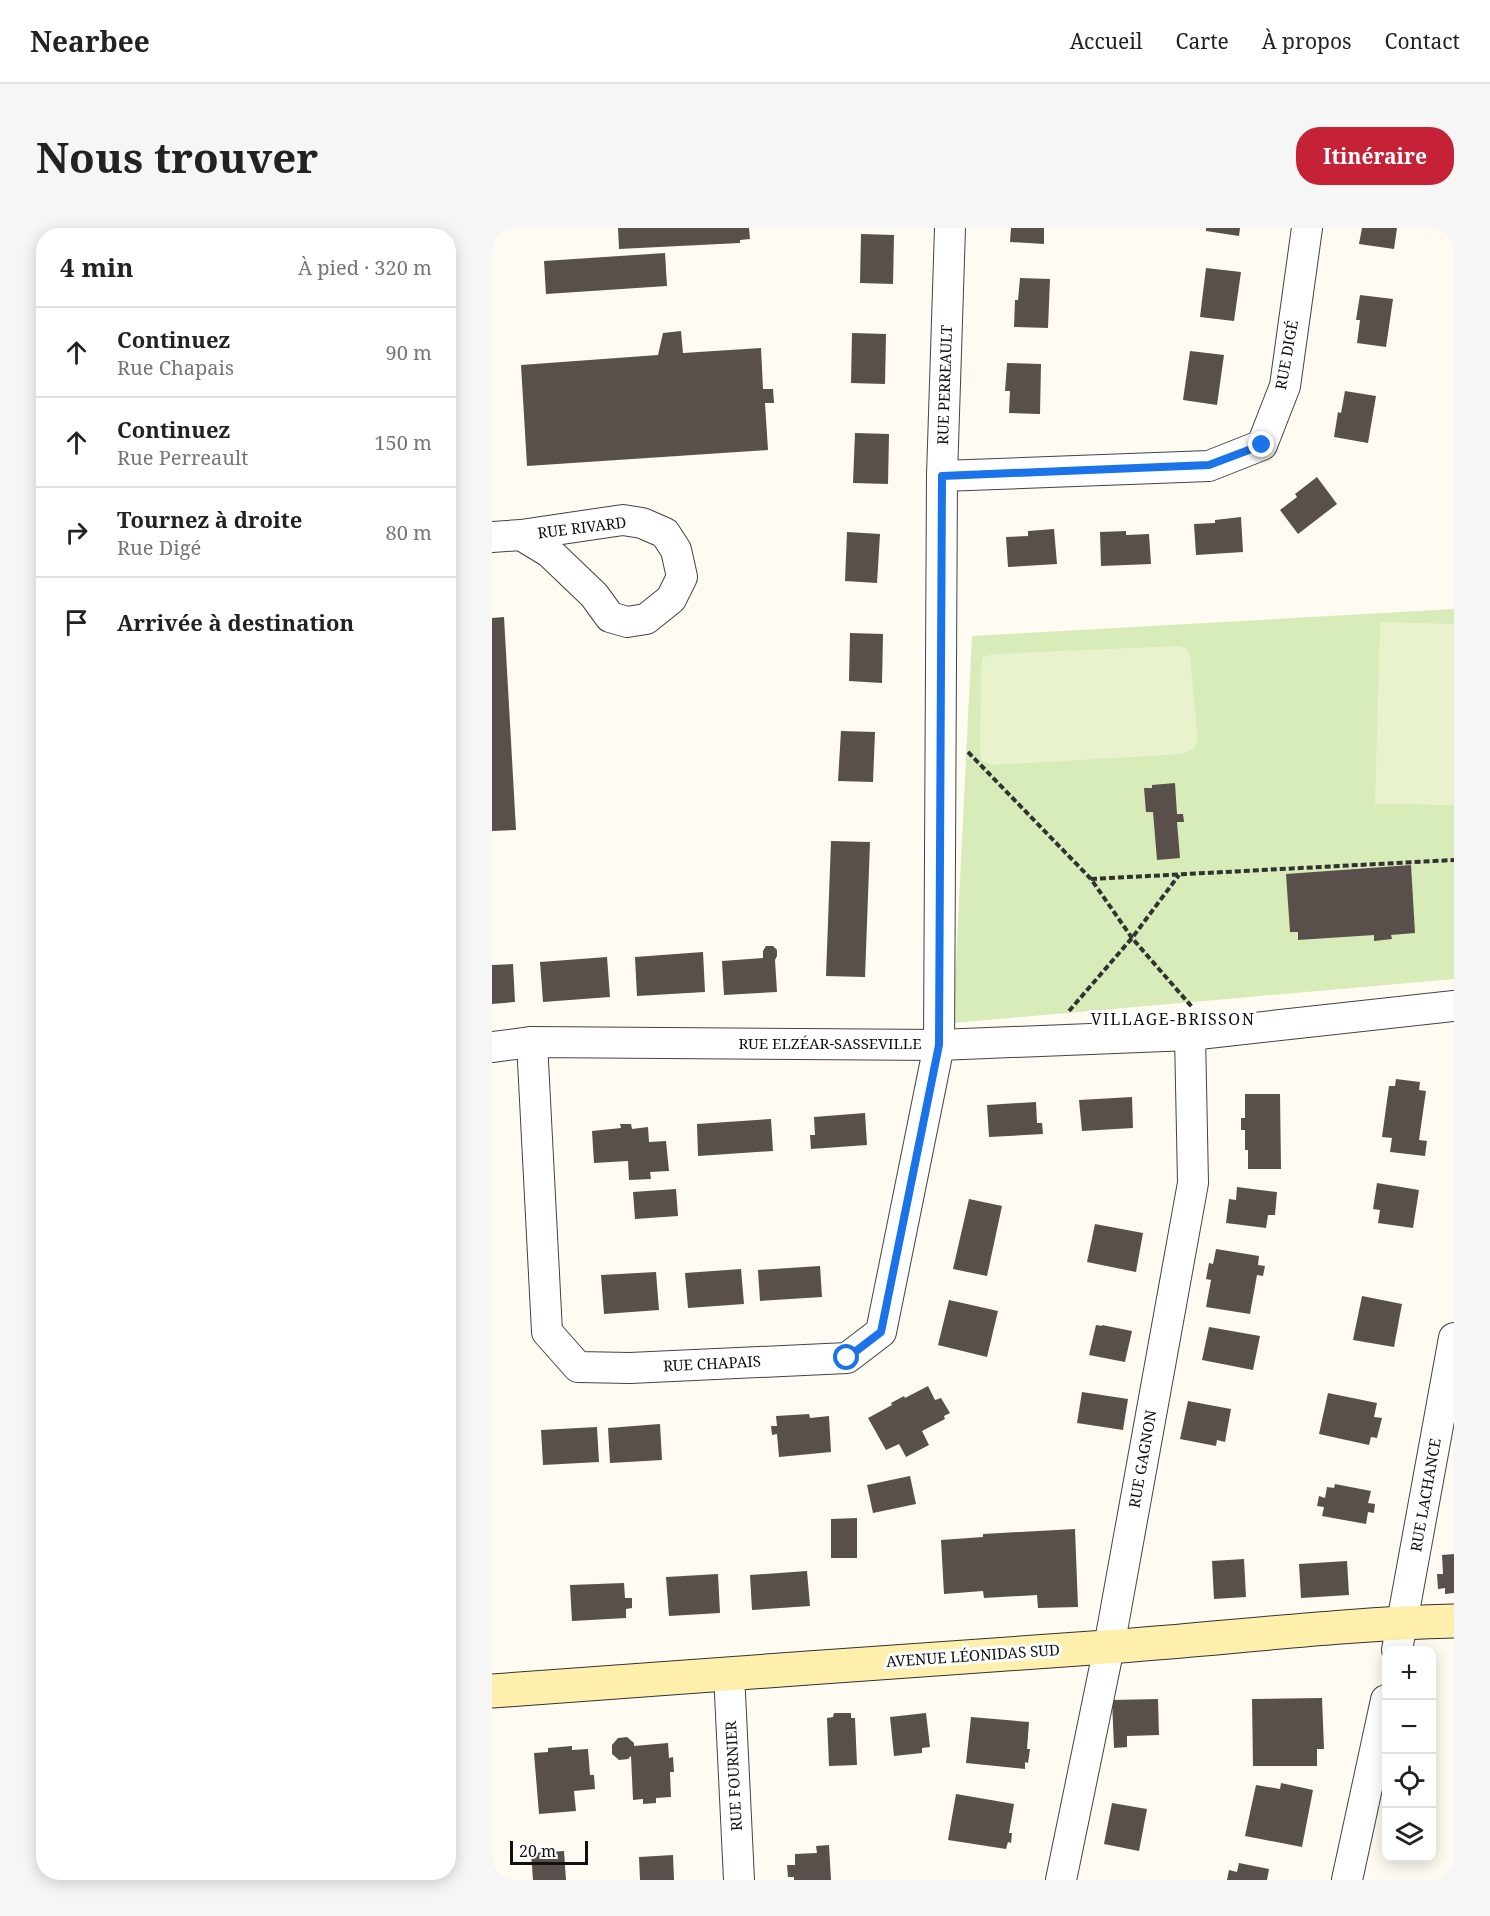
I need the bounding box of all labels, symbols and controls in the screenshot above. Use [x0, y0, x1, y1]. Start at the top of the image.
text: Nearbee [30, 22, 150, 60]
text: Accueil [1070, 27, 1143, 55]
text: Carte [1176, 27, 1229, 55]
text: À propos [1262, 27, 1352, 55]
text: Contact [1385, 27, 1460, 55]
button: Itinéraire [1296, 127, 1454, 185]
text: Nous trouver [36, 128, 318, 185]
text: 4 min [60, 249, 134, 285]
text: À pied · 320 m [298, 254, 432, 281]
street label: RUE DIGÉ [1270, 319, 1302, 391]
text: Continuez [117, 324, 230, 354]
street label: RUE PERREAULT [932, 325, 956, 445]
icon: ahead [60, 336, 93, 369]
text: 90 m [386, 339, 432, 366]
text: Rue Chapais [117, 354, 234, 381]
text: Continuez [117, 414, 230, 444]
icon: ahead [60, 426, 93, 459]
text: 150 m [374, 429, 432, 456]
route end [1248, 431, 1274, 457]
text: Rue Perreault [117, 444, 248, 471]
text: Tournez à droite [117, 504, 302, 534]
street label: RUE RIVARD [536, 512, 627, 542]
icon: right [60, 516, 93, 549]
text: 80 m [386, 519, 432, 546]
text: Rue Digé [117, 534, 201, 561]
icon: arrive [60, 606, 93, 639]
text: Arrivée à destination [117, 607, 354, 637]
district label: VILLAGE-BRISSON [1091, 1008, 1255, 1030]
street label: RUE ELZÉAR-SASSEVILLE [738, 1033, 922, 1053]
route start [833, 1344, 859, 1370]
street label: RUE CHAPAIS [663, 1350, 761, 1376]
street label: RUE GAGNON [1124, 1408, 1161, 1510]
street label: RUE LACHANCE [1405, 1436, 1445, 1553]
street label: AVENUE LÉONIDAS SUD [885, 1639, 1061, 1671]
map controls [1382, 1646, 1436, 1862]
button: + [1382, 1646, 1436, 1700]
button: − [1382, 1700, 1436, 1754]
street label: RUE FOURNIER [720, 1720, 746, 1832]
button: locate [1382, 1754, 1436, 1808]
button: layers [1382, 1808, 1436, 1862]
scale bar [510, 1838, 588, 1866]
text: 20 m [519, 1840, 556, 1862]

